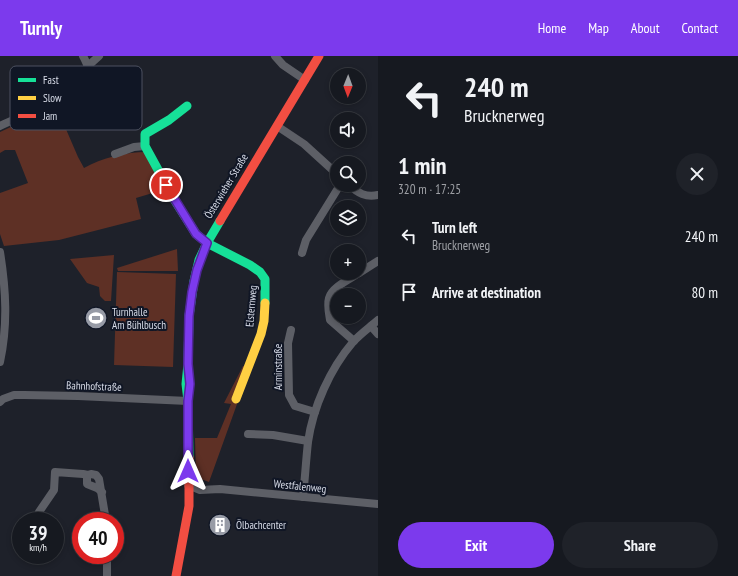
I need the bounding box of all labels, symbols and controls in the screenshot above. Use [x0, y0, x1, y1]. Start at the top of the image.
text: Turnly [20, 16, 62, 40]
text: Home [538, 19, 566, 37]
text: Map [588, 19, 609, 37]
text: About [631, 19, 660, 37]
text: Contact [682, 19, 718, 37]
legend [10, 66, 142, 130]
north arrow [330, 68, 366, 104]
map controls [330, 68, 366, 324]
text: 240 m [464, 68, 528, 105]
icon: left [398, 72, 450, 124]
text: Fast [43, 73, 59, 87]
text: Slow [43, 91, 62, 105]
text: Brucknerweg [464, 104, 544, 127]
text: Jam [42, 109, 57, 123]
button: sound [330, 112, 366, 148]
text: 1 min [398, 150, 446, 181]
street label: Österwieher Straße [201, 151, 251, 221]
button: close [676, 153, 718, 195]
button: search [330, 156, 366, 192]
pin [149, 168, 183, 202]
icon: arrive [155, 174, 177, 196]
text: 320 m · 17:25 [398, 181, 461, 198]
button: layers [330, 200, 366, 236]
text: Turn left [432, 218, 477, 237]
icon: left [398, 225, 420, 247]
text: 240 m [685, 227, 718, 246]
text: Brucknerweg [432, 237, 490, 254]
button: + [330, 244, 366, 280]
icon: arrive [398, 281, 420, 303]
text: Arrive at destination [432, 283, 541, 302]
text: 80 m [692, 283, 718, 302]
street label: Elsternweg [242, 284, 260, 327]
button: − [330, 288, 366, 324]
sports icon: Turnhalle Am Bühlbusch [83, 305, 109, 331]
place label: Turnhalle Am Bühlbusch [112, 305, 166, 332]
street label: Arminstraße [271, 343, 285, 390]
street label: Bahnhofstraße [66, 378, 122, 394]
position arrow [167, 450, 209, 492]
street label: Westfalenweg [273, 476, 327, 496]
speed limit sign: 40 [72, 512, 124, 564]
building icon: Ölbachcenter [207, 512, 233, 538]
place label: Ölbachcenter [236, 518, 286, 532]
text: 39 [28, 520, 48, 546]
button: Exit [398, 522, 554, 568]
button: Share [562, 522, 718, 568]
text: km/h [29, 541, 47, 554]

